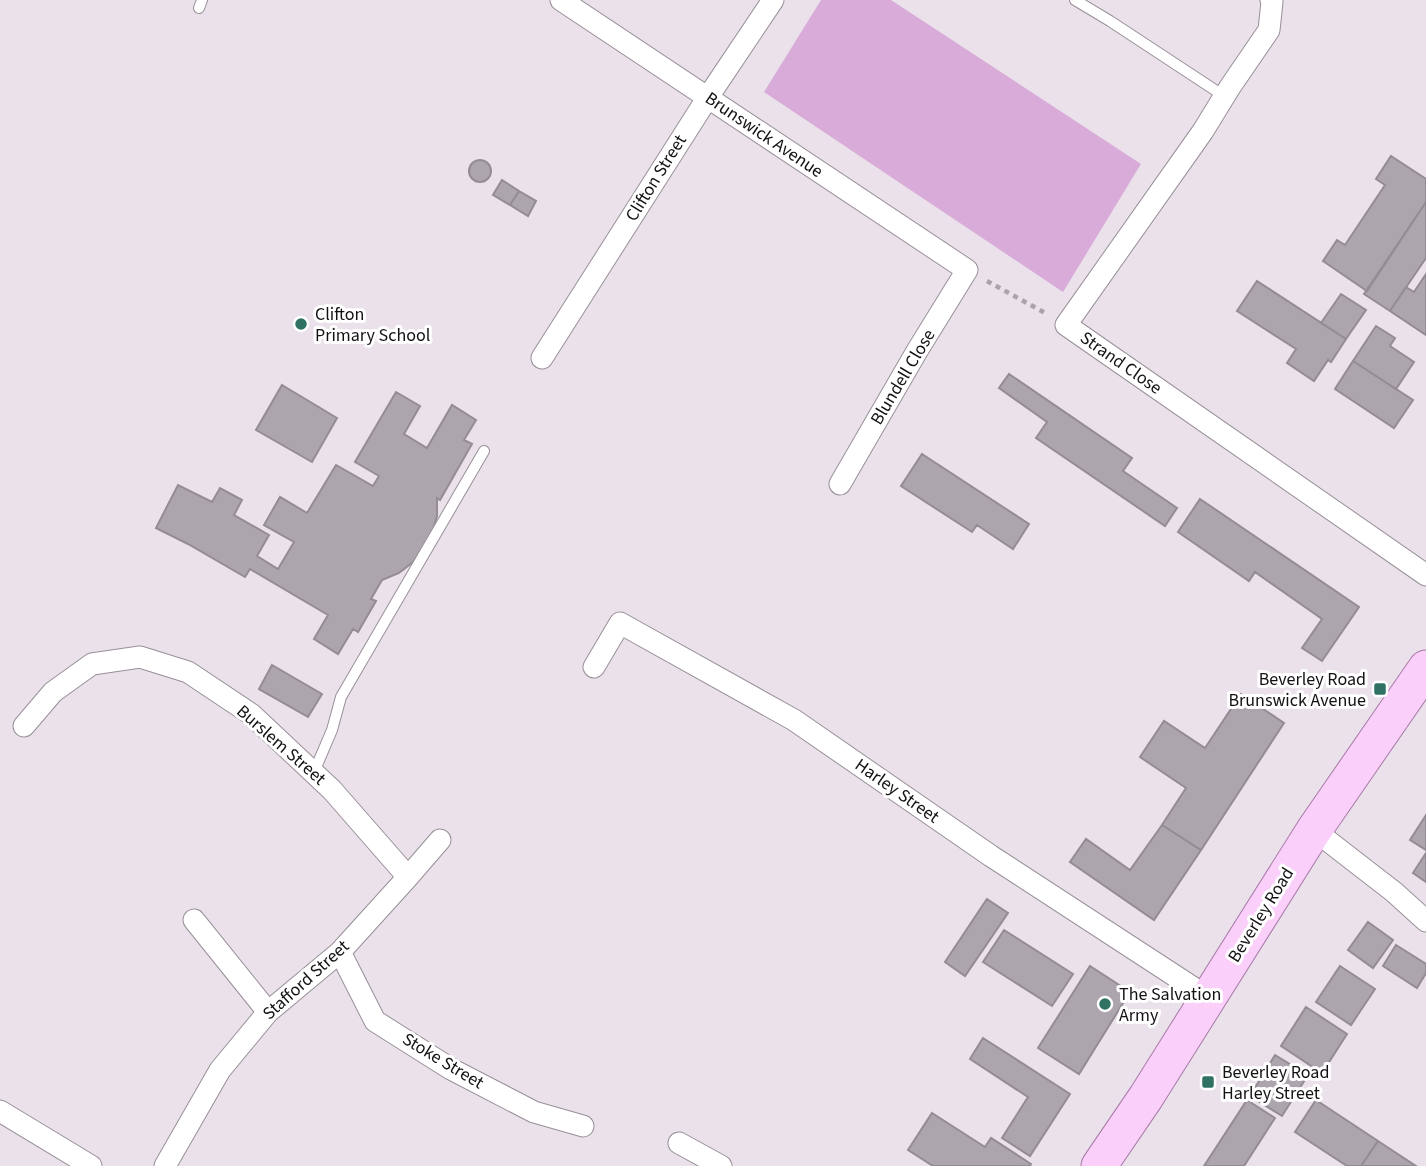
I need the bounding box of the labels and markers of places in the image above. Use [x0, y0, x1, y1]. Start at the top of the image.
place label: Clifton Primary School [315, 302, 430, 348]
marker: Clifton Primary School [293, 316, 309, 332]
place label: Beverley Road Brunswick Avenue [1228, 667, 1366, 713]
marker: Beverley Road Brunswick Avenue [1372, 681, 1388, 697]
place label: The Salvation Army [1119, 982, 1221, 1028]
marker: The Salvation Army [1097, 996, 1113, 1012]
place label: Beverley Road Harley Street [1222, 1060, 1329, 1106]
marker: Beverley Road Harley Street [1200, 1074, 1216, 1090]

